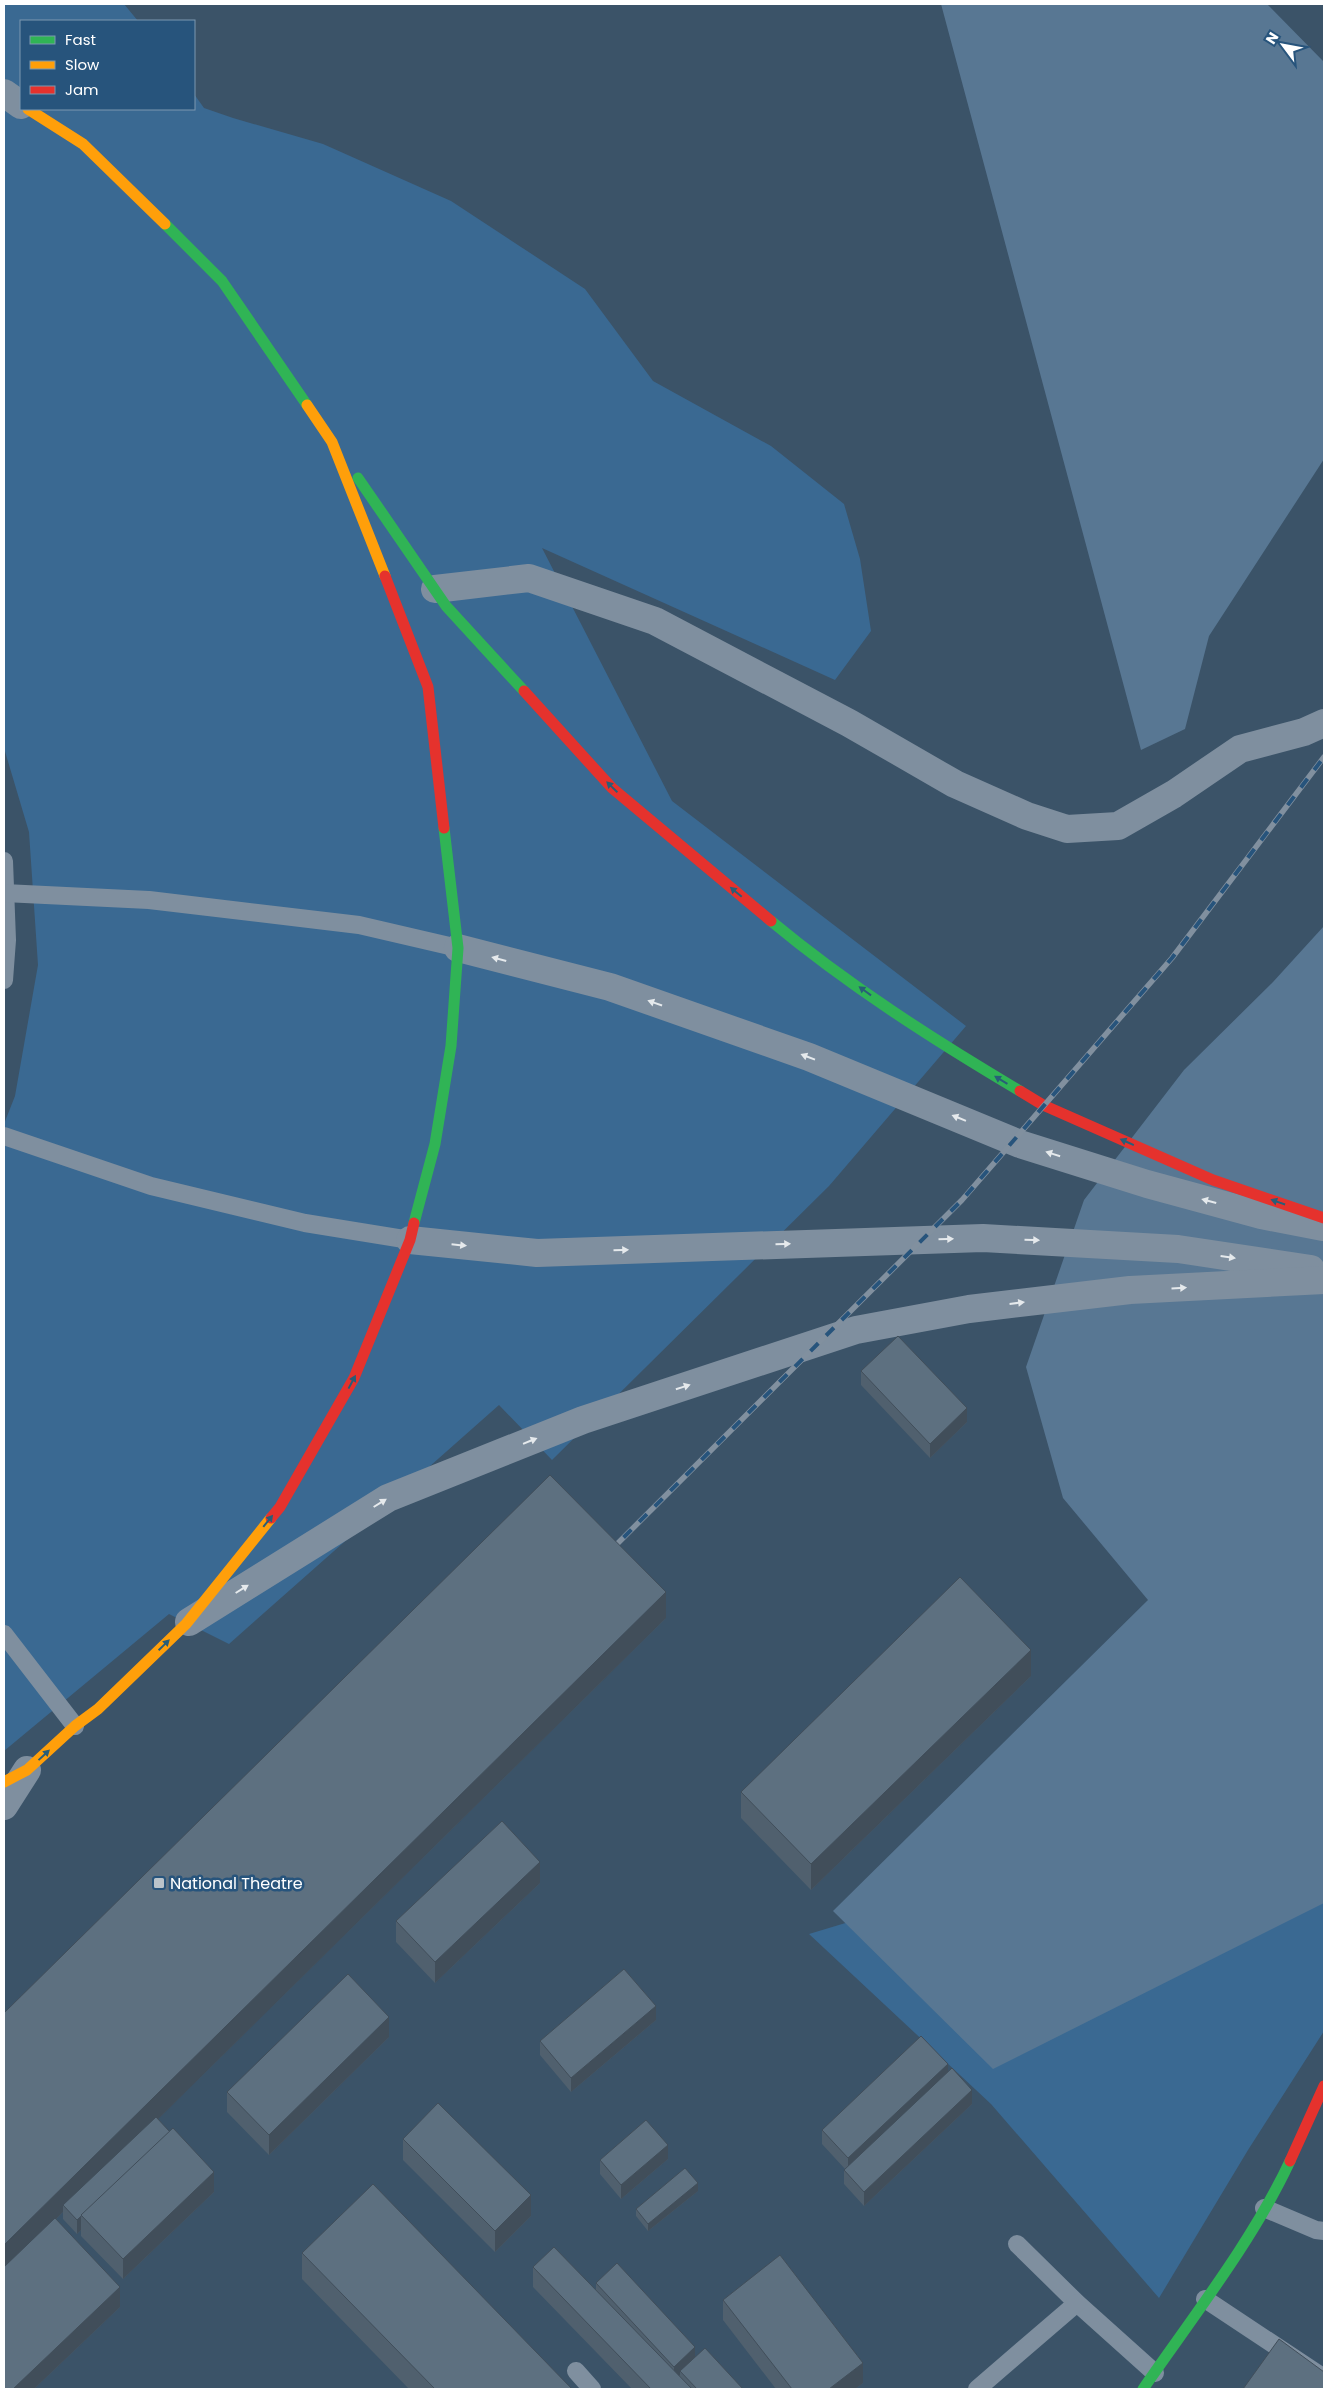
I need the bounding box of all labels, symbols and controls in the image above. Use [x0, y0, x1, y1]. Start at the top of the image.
legend [20, 20, 195, 110]
north arrow [1258, 20, 1308, 70]
text: N [1261, 28, 1283, 48]
text: Fast [65, 29, 96, 50]
text: Slow [65, 54, 100, 75]
text: Jam [65, 79, 99, 100]
one-way arrow [607, 781, 619, 793]
one-way arrow [731, 886, 743, 898]
one-way arrow [491, 954, 506, 962]
one-way arrow [858, 986, 872, 996]
one-way arrow [647, 999, 662, 1007]
one-way arrow [801, 1053, 816, 1060]
one-way arrow [994, 1076, 1007, 1085]
one-way arrow [952, 1114, 966, 1122]
one-way arrow [1120, 1138, 1134, 1146]
one-way arrow [1045, 1150, 1060, 1158]
one-way arrow [1201, 1196, 1216, 1204]
one-way arrow [1270, 1198, 1285, 1206]
one-way arrow [938, 1235, 954, 1243]
one-way arrow [1024, 1236, 1040, 1244]
one-way arrow [775, 1240, 791, 1248]
one-way arrow [451, 1241, 467, 1249]
one-way arrow [613, 1246, 629, 1254]
one-way arrow [1221, 1253, 1237, 1261]
one-way arrow [1171, 1283, 1187, 1291]
one-way arrow [1010, 1299, 1026, 1307]
one-way arrow [348, 1375, 356, 1389]
one-way arrow [676, 1383, 691, 1390]
one-way arrow [523, 1437, 538, 1445]
one-way arrow [374, 1498, 387, 1508]
one-way arrow [263, 1515, 274, 1528]
one-way arrow [236, 1584, 249, 1594]
one-way arrow [157, 1640, 169, 1652]
one-way arrow [37, 1749, 49, 1761]
place label: National Theatre [170, 1872, 303, 1895]
marker: National Theatre [152, 1876, 166, 1890]

